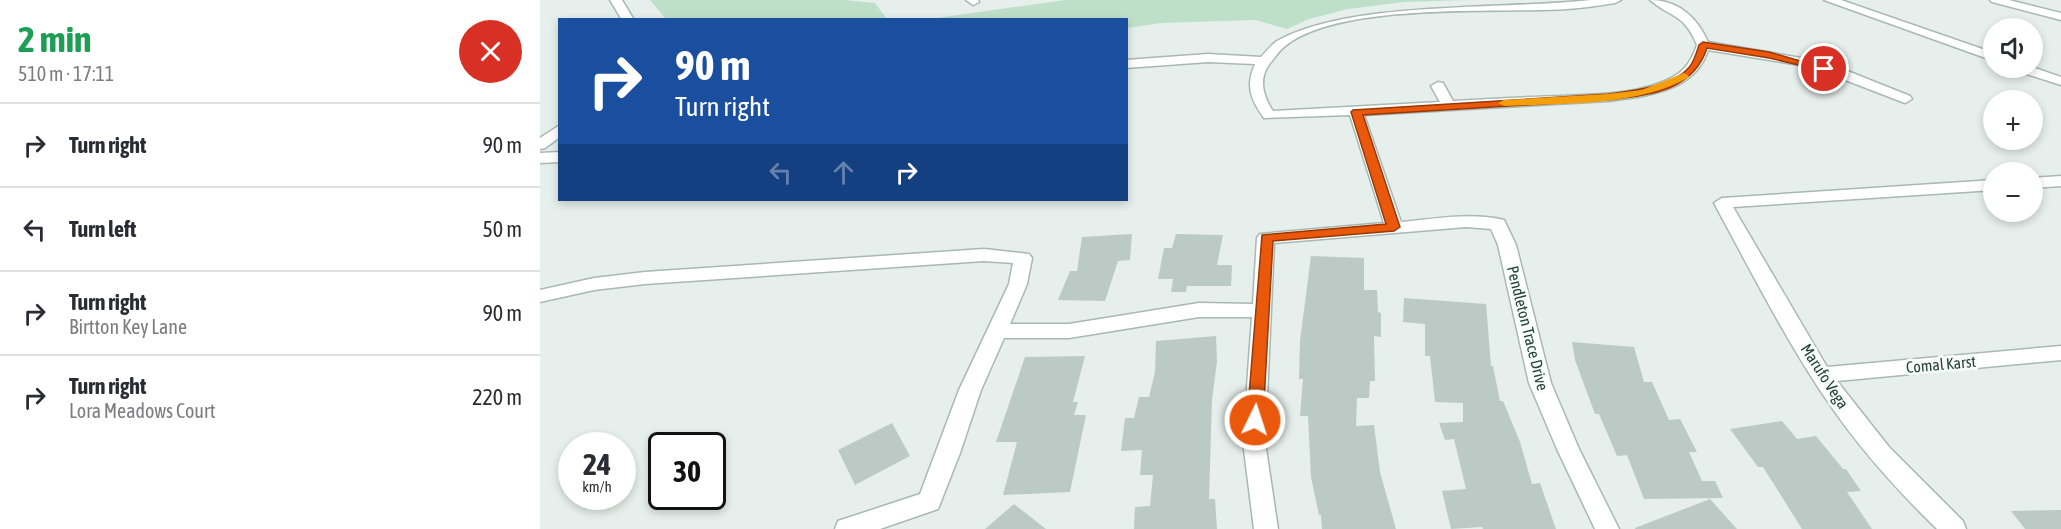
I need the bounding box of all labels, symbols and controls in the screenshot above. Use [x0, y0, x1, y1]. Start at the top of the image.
text: 2 min [18, 18, 92, 60]
map controls [1983, 18, 2043, 222]
button: sound [1983, 18, 2043, 78]
button: close [459, 20, 522, 83]
text: 90 m [675, 41, 750, 89]
icon: right [576, 42, 654, 120]
pin [1798, 43, 1849, 94]
icon: arrive [1807, 52, 1840, 85]
text: 510 m · 17:11 [18, 62, 114, 85]
button: + [1983, 90, 2043, 150]
text: Turn right [675, 91, 770, 122]
icon: right [18, 129, 51, 162]
text: Turn right [69, 132, 146, 158]
text: 90 m [482, 132, 522, 158]
icon: left [764, 156, 797, 189]
icon: ahead [827, 156, 860, 189]
icon: right [890, 156, 923, 189]
button: − [1983, 162, 2043, 222]
icon: left [18, 213, 51, 246]
text: Turn left [69, 216, 136, 242]
text: 50 m [482, 216, 522, 242]
street label: Pendleton Trace Drive [1504, 264, 1552, 392]
text: Turn right [69, 289, 146, 315]
icon: right [18, 297, 51, 330]
text: 90 m [482, 300, 522, 326]
text: Birtton Key Lane [69, 315, 187, 338]
street label: Marufo Vega [1797, 340, 1853, 412]
street label: Comal Karst [1905, 352, 1977, 376]
text: Turn right [69, 373, 146, 399]
icon: right [18, 381, 51, 414]
text: 220 m [472, 384, 522, 410]
position arrow [1223, 388, 1287, 452]
text: Lora Meadows Court [69, 399, 215, 422]
speed limit sign: 30 [648, 432, 726, 510]
text: 24 [583, 447, 611, 481]
text: km/h [582, 478, 612, 495]

